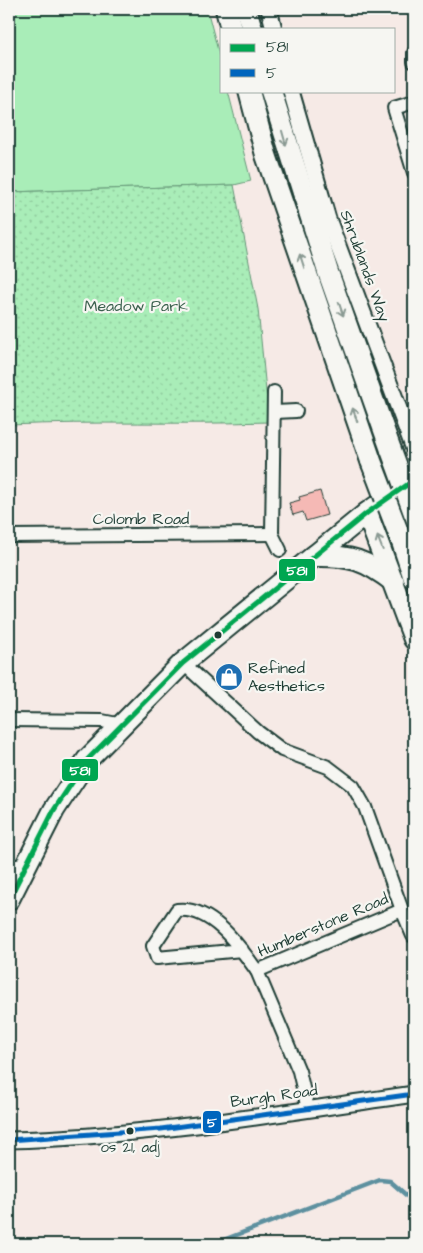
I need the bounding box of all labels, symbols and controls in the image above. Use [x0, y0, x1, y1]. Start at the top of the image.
legend [220, 28, 396, 92]
text: 581 [266, 37, 288, 58]
text: 5 [266, 63, 277, 84]
one-way arrow [280, 130, 290, 146]
street label: Shrublands Way [334, 207, 395, 325]
one-way arrow [296, 253, 306, 269]
park label: Meadow Park [84, 295, 188, 317]
one-way arrow [337, 301, 346, 316]
one-way arrow [350, 407, 359, 423]
street label: Colomb Road [93, 508, 189, 530]
one-way arrow [374, 536, 383, 551]
line badge: 581 [278, 558, 316, 582]
text: 581 [287, 561, 308, 581]
unlabelled marker [213, 630, 223, 640]
place label: Refined Aesthetics [248, 657, 325, 697]
shop icon: Refined Aesthetics [214, 662, 244, 692]
line badge: 581 [61, 758, 99, 782]
text: 581 [70, 761, 91, 781]
street label: Humberstone Road [254, 888, 392, 962]
street label: Burgh Road [229, 1079, 319, 1114]
line badge: 5 [202, 1110, 222, 1134]
text: 5 [207, 1113, 218, 1133]
marker: os 21, adj [125, 1126, 135, 1136]
place label: os 21, adj [100, 1137, 160, 1158]

